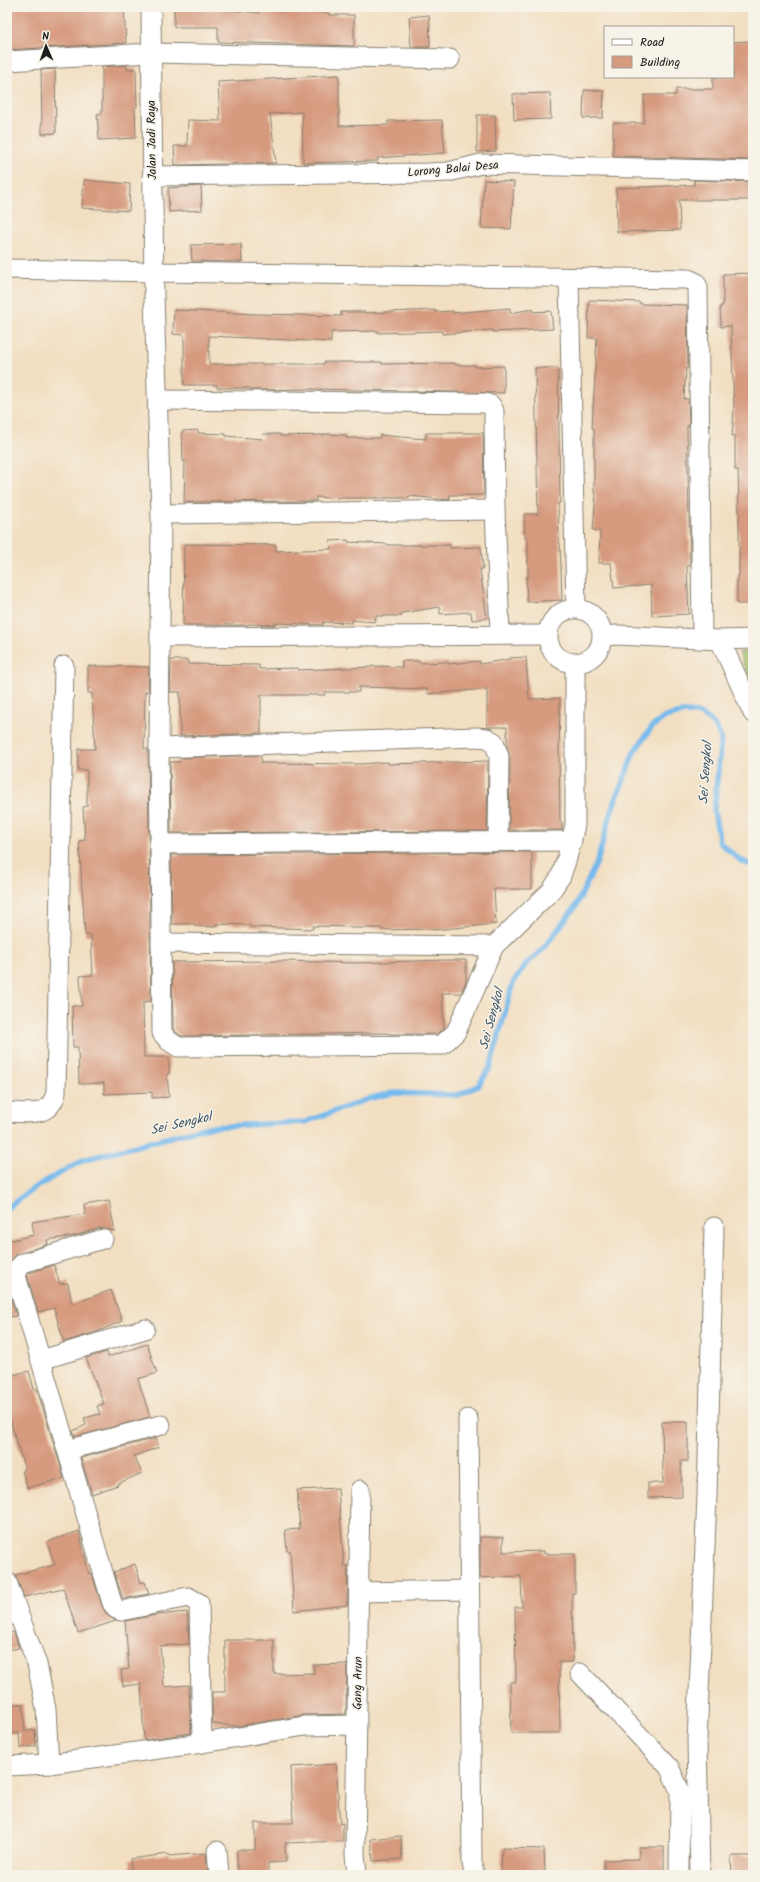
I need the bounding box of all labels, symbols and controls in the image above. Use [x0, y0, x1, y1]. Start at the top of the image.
north arrow [26, 26, 66, 66]
legend [604, 26, 734, 78]
text: N [42, 28, 50, 46]
text: Road [640, 33, 665, 52]
text: Building [640, 53, 680, 72]
street label: Jalan Jadi Raya [142, 100, 162, 180]
street label: Lorong Balai Desa [406, 156, 500, 182]
water label: Sei Sengkol [693, 738, 719, 805]
water label: Sei Sengkol [474, 984, 511, 1052]
water label: Sei Sengkol [148, 1106, 216, 1141]
street label: Gang Arun [348, 1656, 368, 1710]

